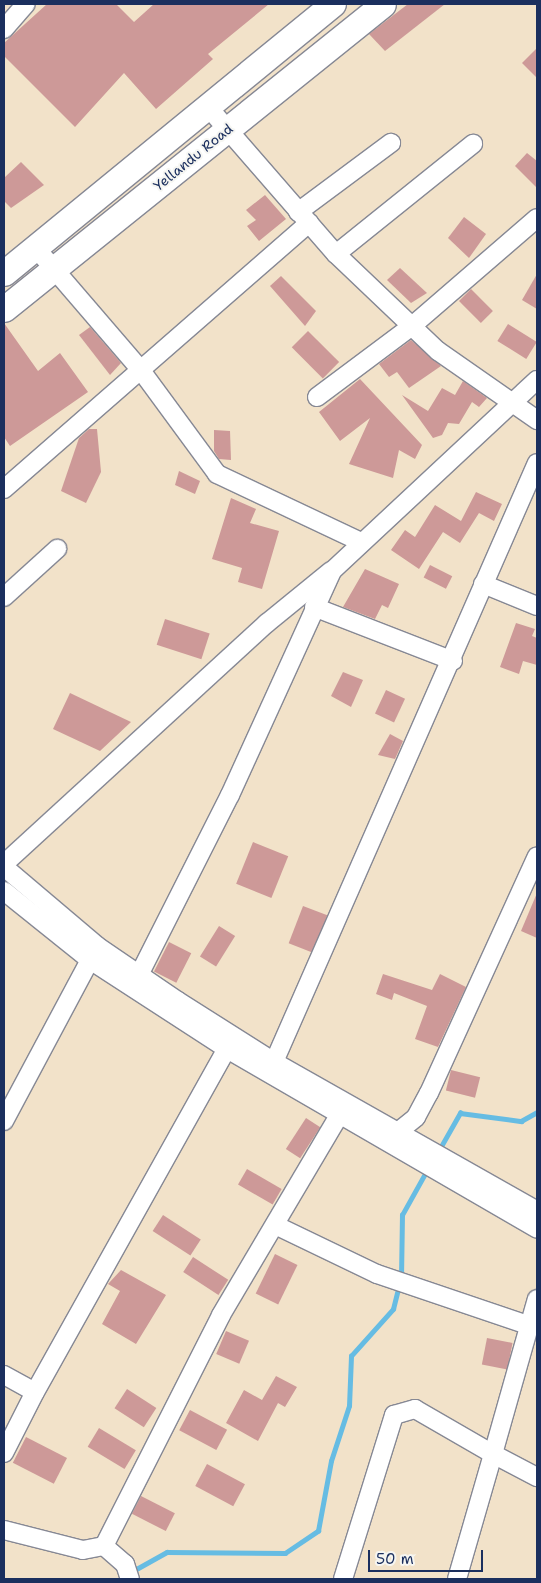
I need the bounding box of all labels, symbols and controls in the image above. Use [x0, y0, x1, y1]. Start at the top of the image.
street label: Yellandu Road [150, 120, 236, 194]
scale bar [371, 1540, 486, 1572]
text: 50 m [376, 1549, 414, 1569]

